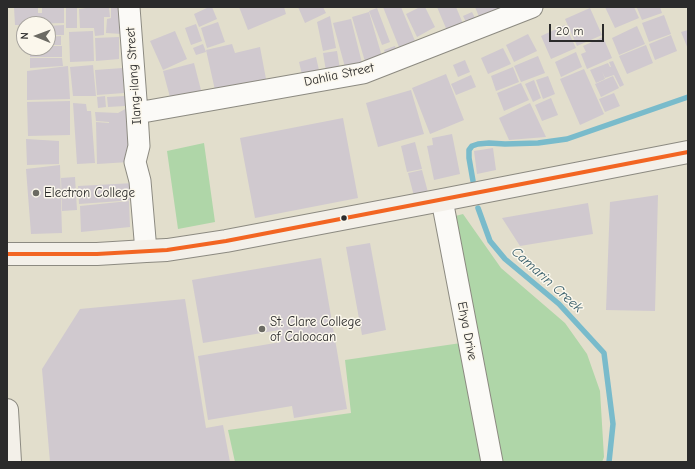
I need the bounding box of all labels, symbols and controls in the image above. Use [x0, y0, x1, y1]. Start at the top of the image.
north arrow [16, 16, 56, 56]
scale bar [551, 16, 606, 42]
text: 20 m [556, 24, 584, 38]
street label: Ilang-ilang Street [123, 27, 145, 125]
text: N [18, 32, 31, 40]
street label: Dahlia Street [303, 60, 375, 90]
place label: Electron College [44, 185, 135, 201]
marker: Electron College [31, 188, 41, 198]
unlabelled marker [339, 213, 349, 223]
water label: Camarin Creek [508, 244, 586, 316]
street label: Ehya Drive [454, 300, 480, 362]
place label: St. Clare College of Caloocan [270, 314, 361, 345]
marker: St. Clare College of Caloocan [257, 324, 267, 334]

